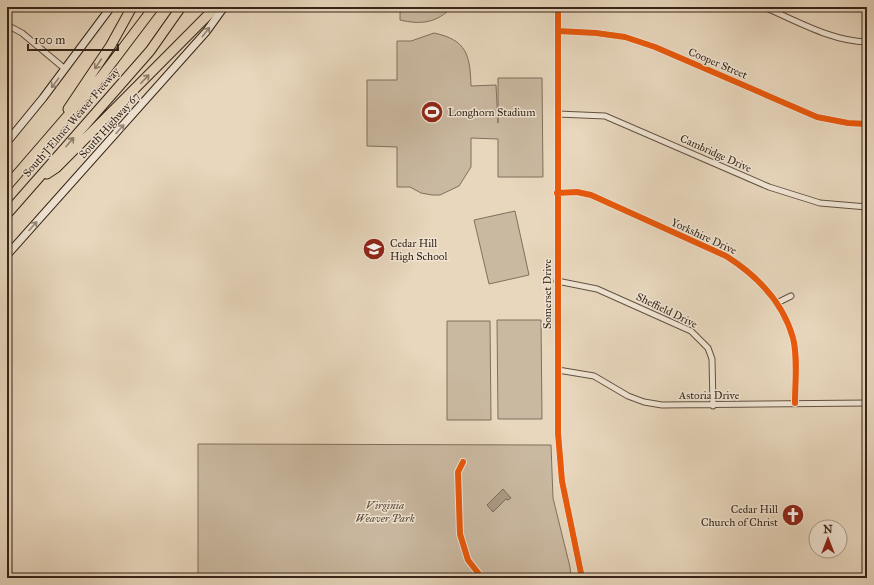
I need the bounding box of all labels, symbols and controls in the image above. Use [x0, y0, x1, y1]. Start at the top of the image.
scale bar [28, 26, 118, 52]
one-way arrow [202, 26, 211, 37]
text: 100 m [34, 33, 65, 47]
street label: Cooper Street [686, 45, 749, 82]
one-way arrow [94, 59, 102, 70]
street label: South J Elmer Weaver Freeway [20, 64, 124, 180]
one-way arrow [141, 74, 150, 84]
one-way arrow [50, 77, 59, 88]
street label: South Highway 67 [76, 89, 143, 161]
sports icon: Longhorn Stadium [419, 99, 445, 125]
place label: Longhorn Stadium [448, 106, 536, 119]
one-way arrow [116, 124, 125, 134]
street label: Cambridge Drive [678, 132, 754, 175]
one-way arrow [66, 137, 75, 147]
street label: Yorkshire Drive [669, 216, 739, 257]
one-way arrow [28, 221, 37, 231]
school or university icon: Cedar Hill High School [361, 236, 387, 262]
place label: Cedar Hill High School [390, 237, 447, 263]
street label: Somerset Drive [541, 259, 554, 329]
street label: Sheffield Drive [634, 290, 700, 331]
street label: Astoria Drive [678, 389, 740, 402]
park label: Virginia Weaver Park [355, 499, 415, 525]
church icon: Cedar Hill Church of Christ [780, 502, 806, 528]
place label: Cedar Hill Church of Christ [701, 503, 778, 529]
north arrow [808, 519, 848, 559]
text: N [823, 523, 833, 536]

